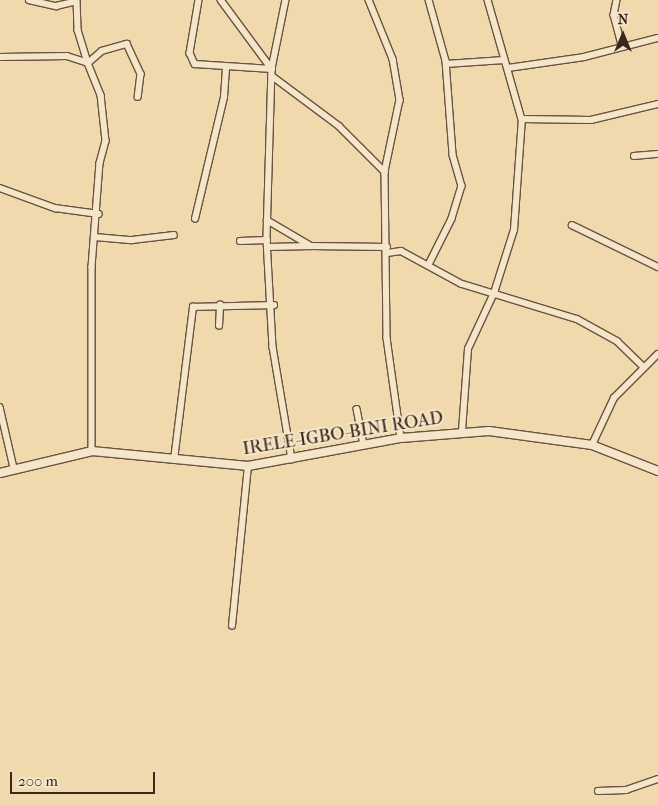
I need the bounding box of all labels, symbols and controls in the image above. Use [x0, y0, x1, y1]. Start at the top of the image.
north arrow [598, 10, 648, 60]
text: N [618, 11, 628, 28]
street label: IRELE-IGBO-BINI ROAD [241, 407, 445, 461]
scale bar [12, 762, 158, 794]
text: 200 m [18, 772, 58, 790]

